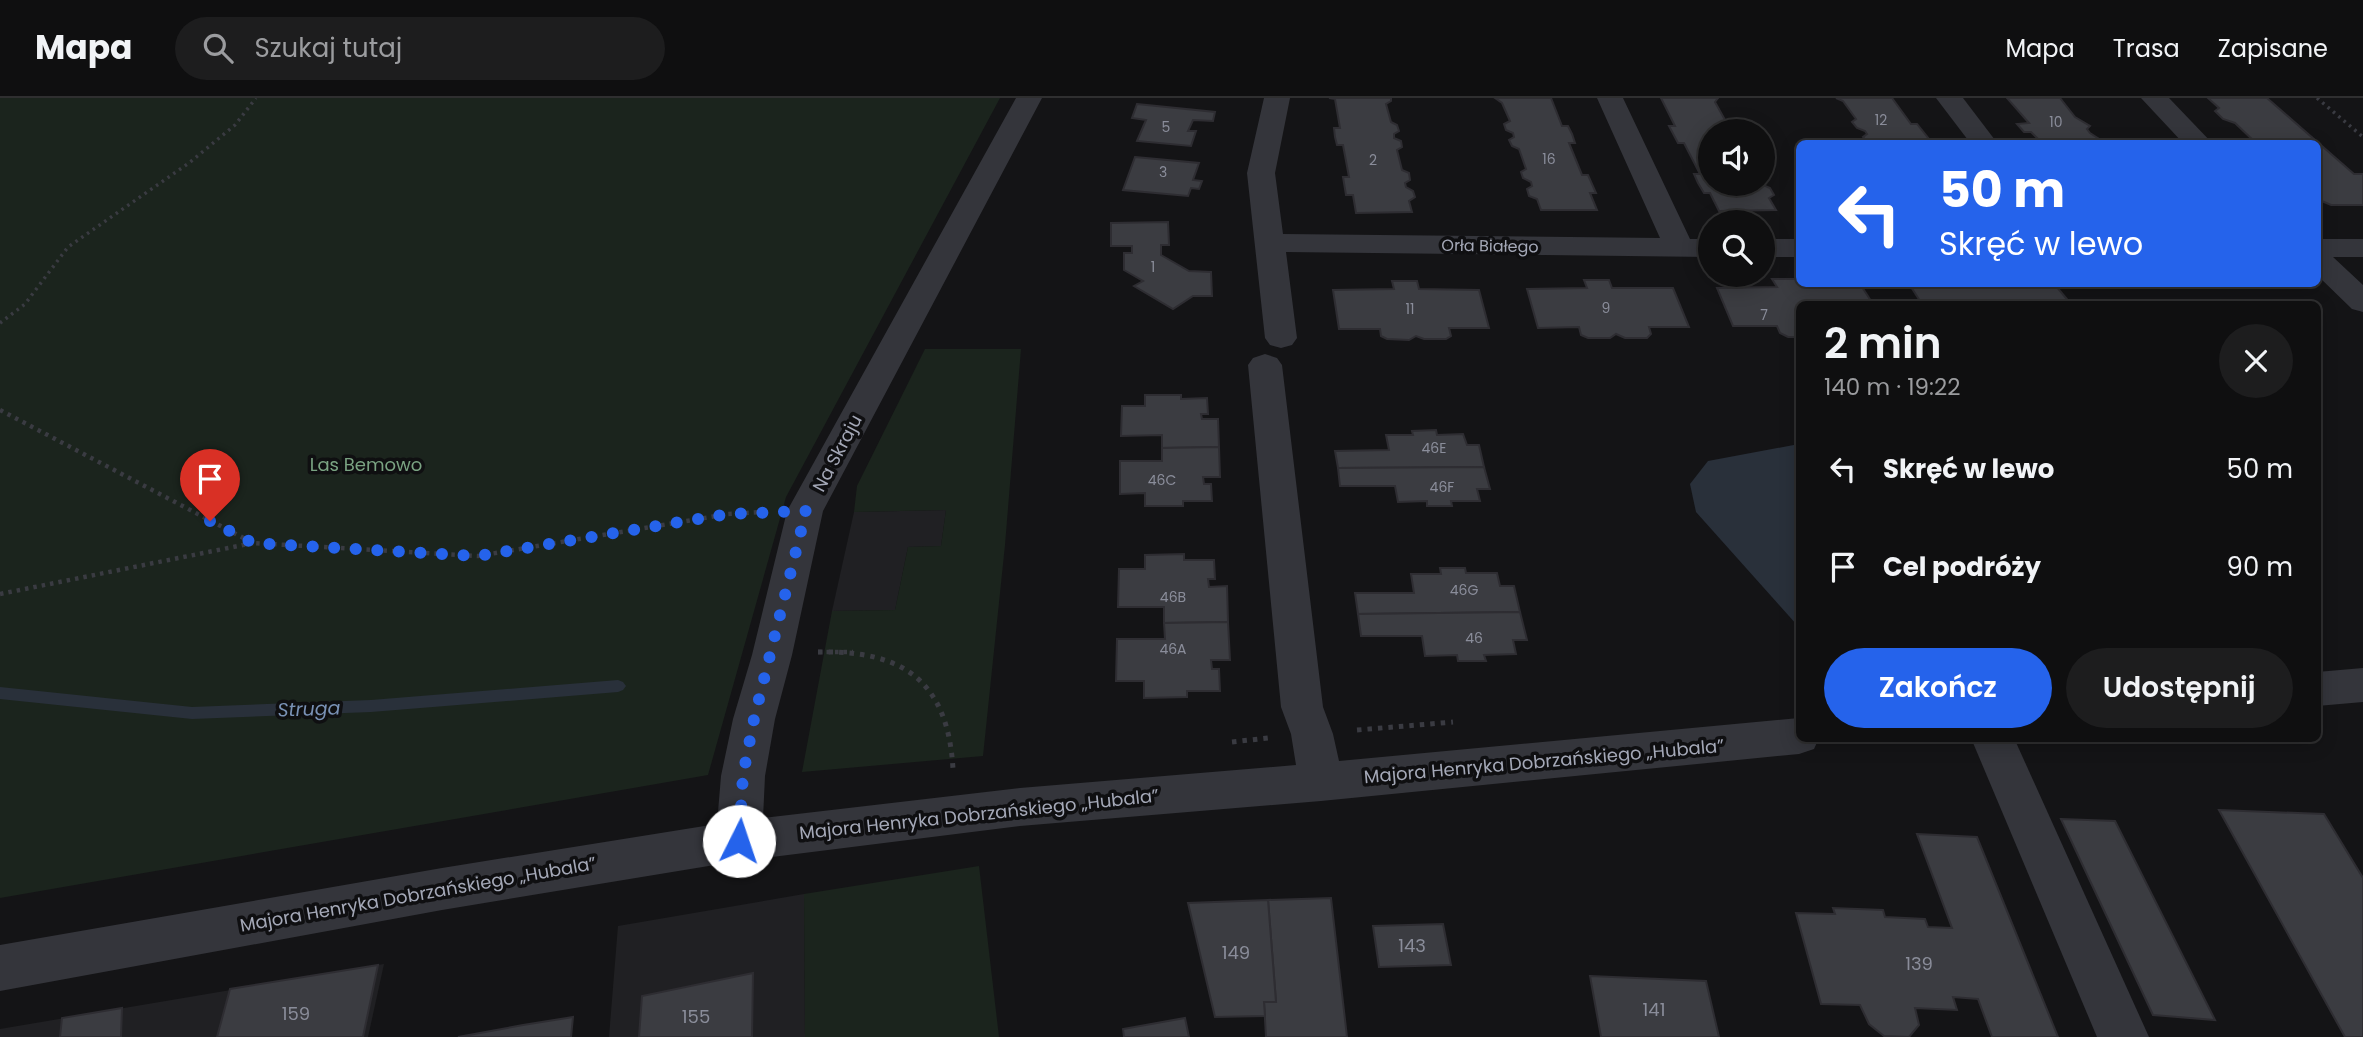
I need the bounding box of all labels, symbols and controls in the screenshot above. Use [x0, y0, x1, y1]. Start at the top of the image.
search box [175, 17, 665, 80]
text: Mapa [35, 24, 133, 71]
icon: search [199, 29, 237, 67]
text: Szukaj tutaj [255, 30, 402, 66]
text: Mapa [2005, 32, 2075, 65]
text: Trasa [2113, 32, 2180, 65]
text: Zapisane [2218, 32, 2328, 65]
house number: 12 [1875, 110, 1887, 130]
house number: 10 [2049, 112, 2063, 132]
house number: 5 [1162, 117, 1170, 137]
map controls [1698, 119, 1775, 287]
button: sound [1698, 119, 1775, 196]
house number: 16 [1542, 149, 1556, 169]
house number: 2 [1369, 150, 1377, 170]
text: 50 m [1939, 156, 2065, 224]
house number: 3 [1159, 162, 1167, 182]
icon: left [1824, 168, 1915, 259]
button: search [1698, 210, 1775, 287]
text: Skręć w lewo [1939, 221, 2143, 266]
street label: Orła Białego [1441, 234, 1539, 258]
house number: 1 [1151, 257, 1155, 277]
house number: 9 [1602, 298, 1610, 318]
house number: 11 [1406, 299, 1414, 319]
house number: 7 [1760, 305, 1768, 325]
text: 2 min [1824, 314, 1942, 373]
button: close [2219, 324, 2293, 398]
text: 140 m · 19:22 [1824, 371, 1960, 403]
street label: Na Skraju [806, 410, 868, 496]
house number: 46E [1422, 438, 1446, 458]
pin [180, 449, 240, 521]
icon: left [1824, 450, 1862, 488]
text: Skręć w lewo [1883, 451, 2054, 487]
text: 50 m [2227, 451, 2293, 487]
park label: Las Bemowo [310, 452, 422, 477]
icon: arrive [191, 460, 229, 498]
house number: 46C [1148, 470, 1176, 490]
house number: 46F [1430, 477, 1454, 497]
icon: arrive [1824, 548, 1862, 586]
text: Cel podróży [1883, 549, 2041, 585]
text: 90 m [2227, 549, 2293, 585]
house number: 46G [1450, 580, 1478, 600]
house number: 46B [1160, 587, 1186, 607]
house number: 46 [1465, 628, 1483, 648]
house number: 46A [1159, 639, 1187, 659]
button: Zakończ [1824, 648, 2052, 728]
button: Udostępnij [2066, 648, 2293, 728]
water label: Struga [277, 694, 341, 724]
street label: Majora Henryka Dobrzańskiego „Hubala” [1363, 733, 1725, 789]
street label: Majora Henryka Dobrzańskiego „Hubala” [798, 783, 1160, 845]
position arrow [702, 804, 776, 878]
street label: Majora Henryka Dobrzańskiego „Hubala” [238, 850, 598, 938]
house number: 143 [1398, 933, 1426, 958]
house number: 149 [1222, 940, 1250, 965]
house number: 139 [1905, 951, 1933, 976]
house number: 141 [1643, 997, 1665, 1022]
house number: 159 [282, 1001, 310, 1026]
house number: 155 [682, 1004, 710, 1029]

